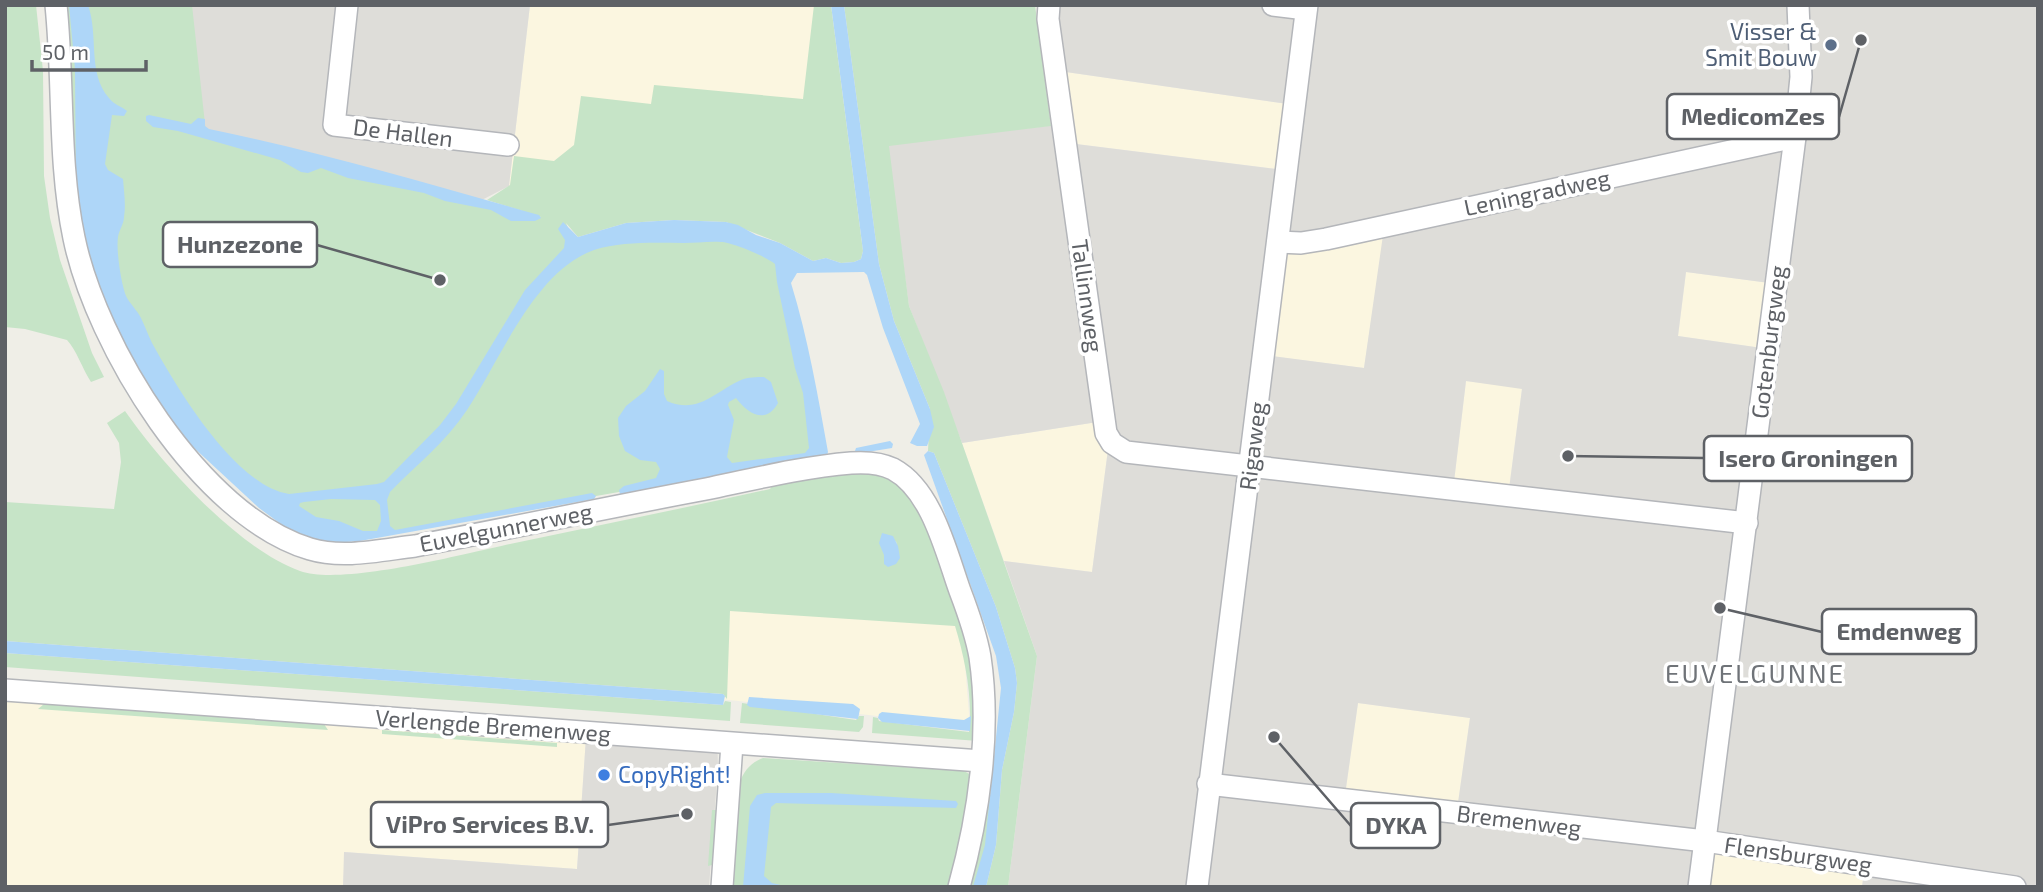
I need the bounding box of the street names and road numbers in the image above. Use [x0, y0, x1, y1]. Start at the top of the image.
street label: De Hallen [352, 112, 455, 152]
street label: Leningradweg [1461, 163, 1612, 221]
street label: Tallinnweg [1066, 237, 1110, 354]
street label: Gotenburgweg [1745, 263, 1791, 420]
street label: Rigaweg [1233, 400, 1271, 492]
street label: Euvelgunnerweg [417, 496, 595, 558]
street label: Verlengde Bremenweg [374, 703, 612, 747]
street label: Bremenweg [1455, 798, 1583, 842]
street label: Flensburgweg [1722, 830, 1874, 878]

